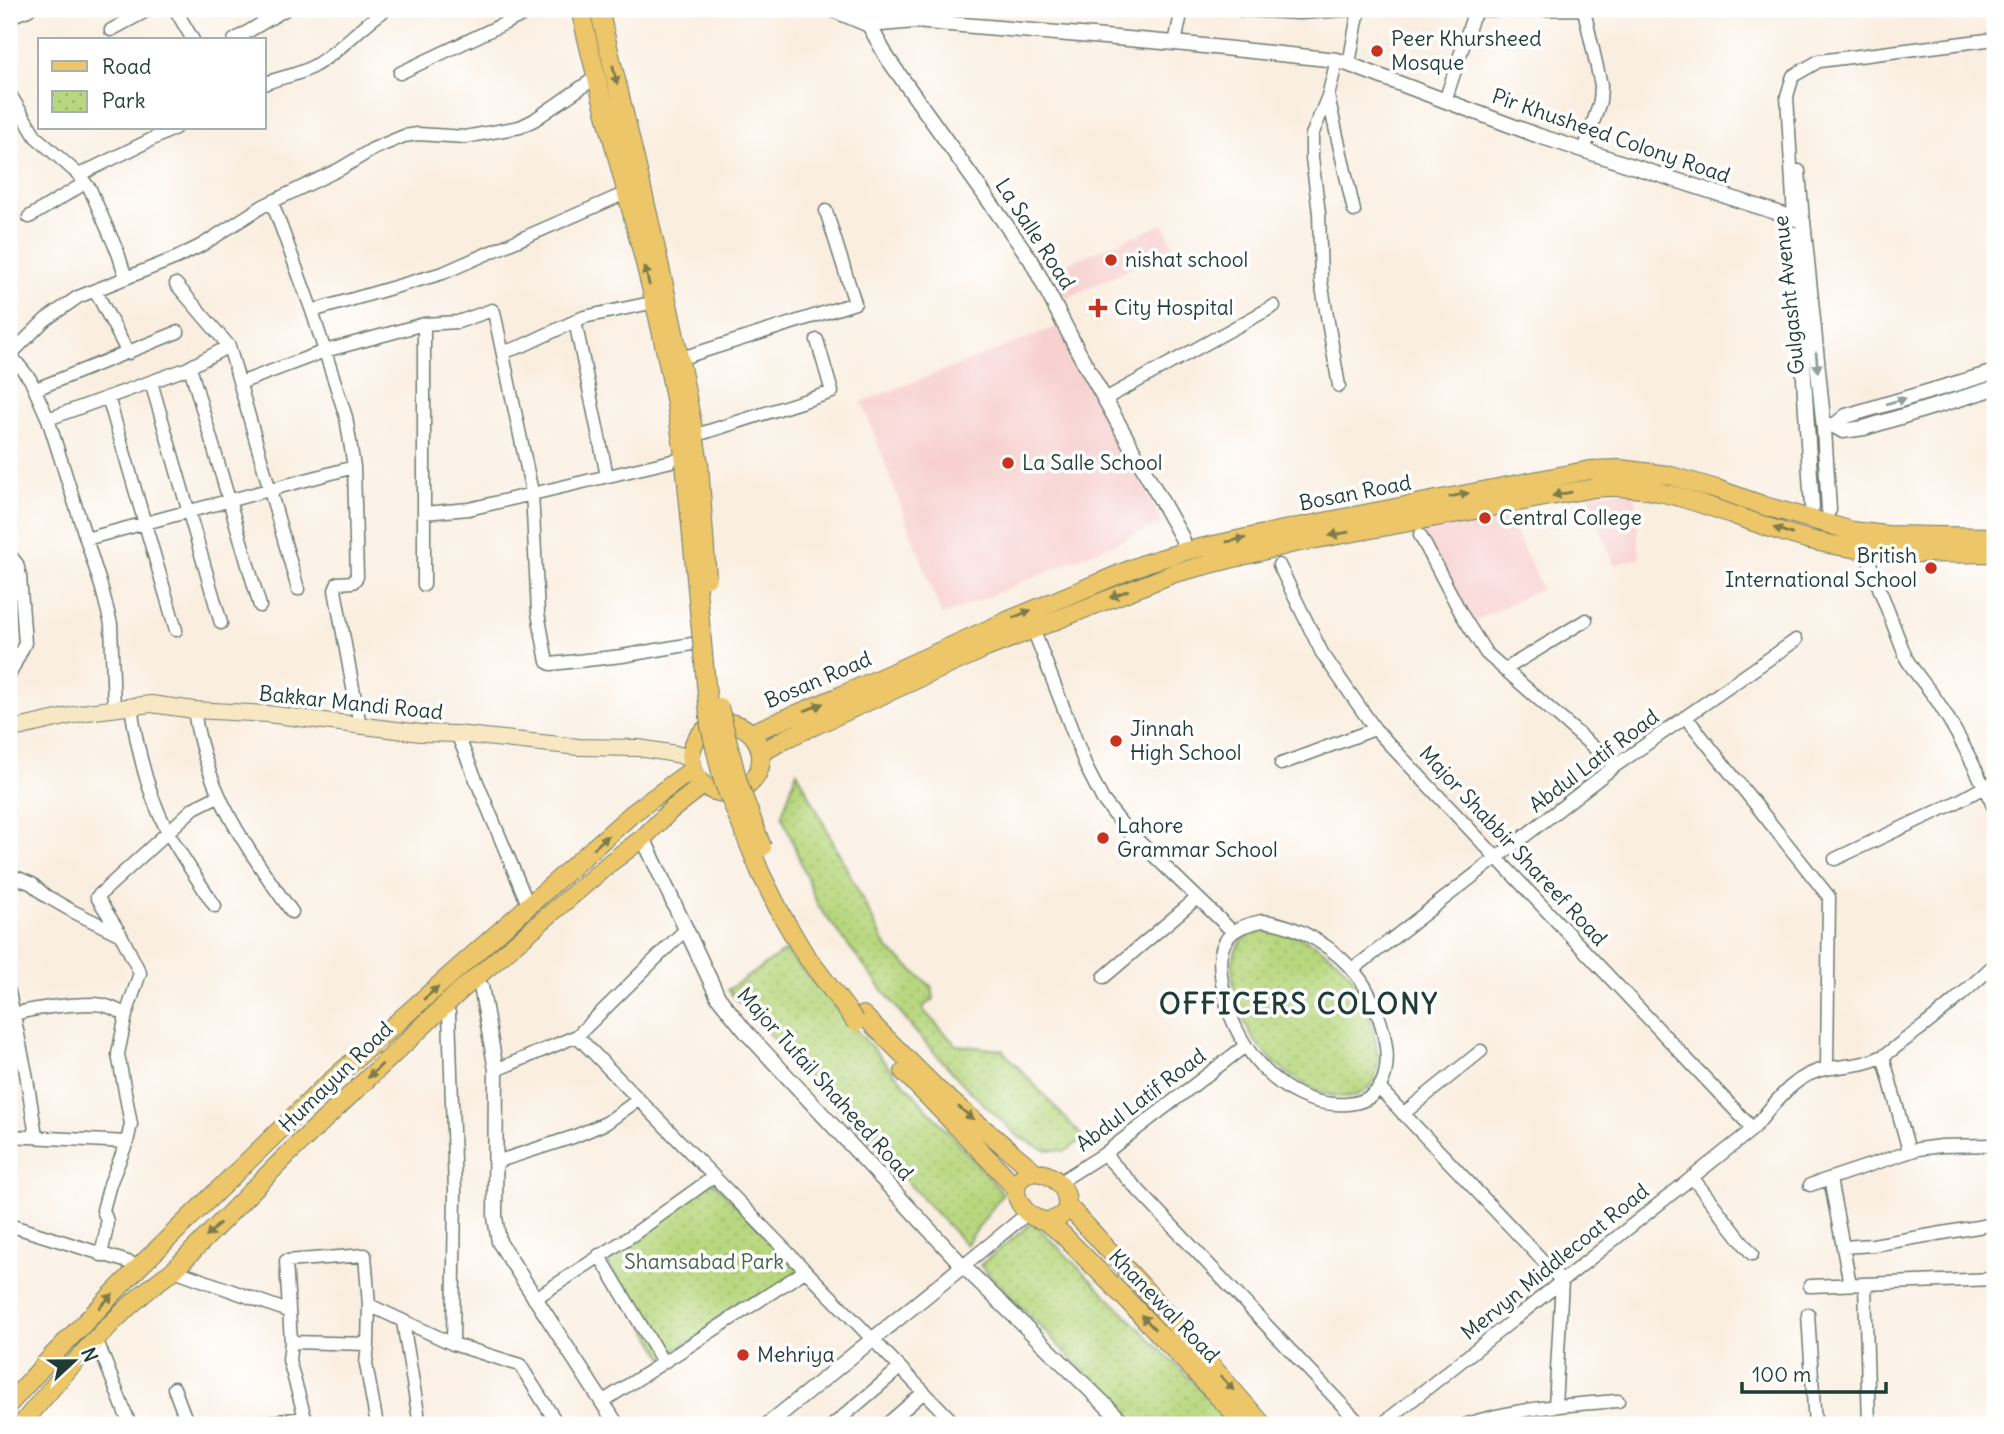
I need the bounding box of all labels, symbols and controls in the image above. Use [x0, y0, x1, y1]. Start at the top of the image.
place label: Peer Khursheed Mosque [1391, 25, 1542, 76]
legend [38, 38, 266, 130]
marker: Peer Khursheed Mosque [1369, 43, 1385, 59]
text: Road [102, 53, 151, 80]
one-way arrow [610, 64, 621, 86]
street label: Pir Khusheed Colony Road [1489, 82, 1734, 189]
text: Park [102, 87, 145, 114]
street label: La Salle Road [990, 173, 1081, 294]
street label: Gulgasht Avenue [1767, 214, 1810, 376]
place label: nishat school [1125, 246, 1248, 273]
marker: nishat school [1103, 252, 1119, 268]
one-way arrow [641, 265, 652, 287]
place label: City Hospital [1114, 294, 1233, 321]
marker: City Hospital [1088, 298, 1108, 318]
one-way arrow [1812, 351, 1823, 373]
one-way arrow [1886, 396, 1907, 406]
place label: La Salle School [1022, 449, 1162, 476]
marker: La Salle School [1000, 455, 1016, 471]
street label: Bosan Road [1297, 468, 1413, 517]
one-way arrow [1551, 488, 1573, 499]
one-way arrow [1448, 490, 1470, 501]
place label: Central College [1499, 504, 1642, 531]
marker: Central College [1477, 510, 1493, 526]
one-way arrow [1772, 525, 1793, 536]
one-way arrow [1328, 529, 1350, 540]
one-way arrow [1225, 535, 1247, 546]
place label: British International School [1725, 542, 1917, 593]
marker: British International School [1923, 560, 1939, 576]
one-way arrow [1109, 588, 1130, 599]
one-way arrow [1011, 609, 1032, 620]
street label: Bosan Road [760, 645, 875, 714]
street label: Bakkar Mandi Road [258, 679, 444, 726]
one-way arrow [804, 701, 825, 712]
street label: Abdul Latif Road [1523, 703, 1664, 818]
place label: Jinnah High School [1130, 715, 1241, 766]
marker: Jinnah High School [1108, 733, 1124, 749]
street label: Major Shabbir Shareef Road [1414, 740, 1613, 951]
place label: Lahore Grammar School [1117, 812, 1278, 863]
marker: Lahore Grammar School [1095, 830, 1111, 846]
one-way arrow [592, 834, 610, 850]
street label: Major Tufail Shaheed Road [731, 981, 919, 1186]
one-way arrow [422, 985, 440, 1001]
district label: OFFICERS COLONY [1159, 986, 1439, 1022]
street label: Humayun Road [273, 1015, 398, 1138]
street label: Abdul Latif Road [1070, 1042, 1211, 1157]
one-way arrow [367, 1063, 384, 1079]
one-way arrow [956, 1106, 974, 1121]
street label: Mervyn Middlecoat Road [1455, 1177, 1654, 1346]
one-way arrow [205, 1222, 222, 1239]
street label: Khanewal Road [1103, 1243, 1225, 1368]
park label: Shamsabad Park [624, 1248, 784, 1275]
one-way arrow [98, 1293, 114, 1310]
one-way arrow [1140, 1314, 1156, 1331]
north arrow [38, 1326, 108, 1396]
place label: Mehriya [757, 1341, 835, 1368]
text: N [76, 1344, 103, 1365]
marker: Mehriya [735, 1347, 751, 1363]
scale bar [1742, 1350, 1885, 1394]
text: 100 m [1752, 1361, 1811, 1388]
one-way arrow [1219, 1374, 1235, 1392]

